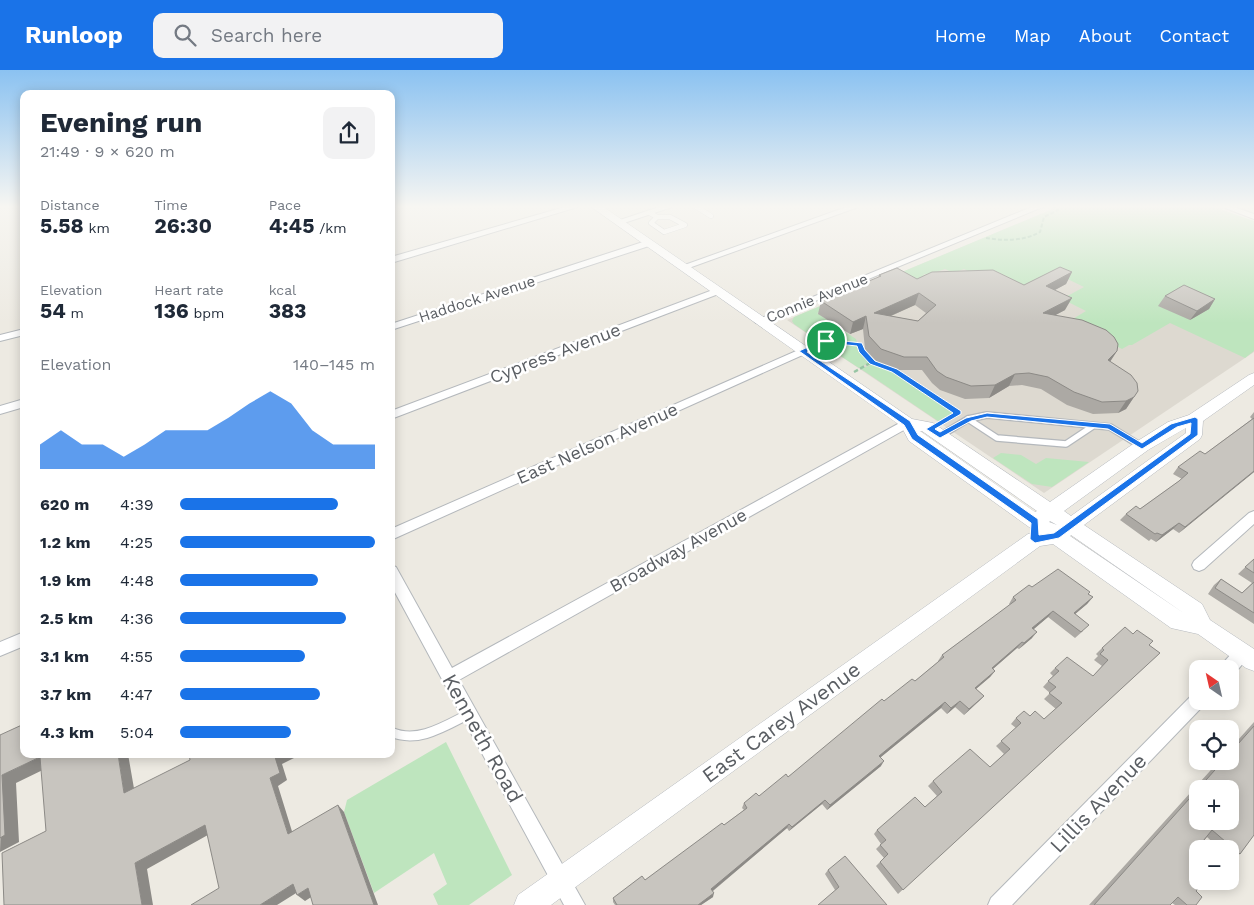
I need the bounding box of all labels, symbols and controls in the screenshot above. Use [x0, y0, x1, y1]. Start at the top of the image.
search box [153, 13, 503, 58]
text: Runloop [25, 21, 123, 49]
icon: search [171, 21, 199, 49]
text: Search here [211, 24, 322, 47]
text: Home [935, 25, 986, 46]
text: Map [1014, 25, 1051, 46]
text: About [1079, 25, 1131, 46]
text: Contact [1159, 25, 1229, 46]
text: Evening run [40, 106, 202, 139]
button: share [323, 107, 375, 159]
text: 21:49 · 9 × 620 m [40, 142, 175, 161]
text: Distance [40, 197, 100, 213]
text: Time [154, 197, 188, 213]
text: Pace [269, 197, 301, 213]
text: 5.58 [40, 213, 84, 238]
text: 26:30 [154, 213, 212, 238]
text: 4:45 [269, 213, 314, 238]
text: km [84, 220, 110, 236]
text: /km [314, 220, 347, 236]
street label: Connie Avenue [764, 269, 870, 327]
street label: Haddock Avenue [417, 272, 537, 326]
text: Elevation [40, 282, 103, 298]
text: Heart rate [154, 282, 224, 298]
text: kcal [269, 282, 296, 298]
text: 54 [40, 298, 66, 323]
text: 136 [154, 298, 189, 323]
text: 383 [269, 298, 307, 323]
text: m [66, 305, 84, 321]
text: bpm [189, 305, 224, 321]
street label: Cypress Avenue [487, 318, 623, 388]
pin [805, 320, 847, 362]
icon: arrive [812, 327, 840, 355]
text: Elevation [40, 355, 111, 374]
text: 140–145 m [293, 355, 375, 374]
street label: East Nelson Avenue [513, 398, 681, 488]
text: 620 m [40, 495, 89, 514]
text: 4:39 [120, 495, 154, 514]
street label: Broadway Avenue [606, 504, 750, 596]
text: 1.2 km [40, 533, 91, 552]
text: 4:25 [120, 533, 153, 552]
text: 1.9 km [40, 571, 91, 590]
text: 4:48 [120, 571, 154, 590]
text: 2.5 km [40, 609, 93, 628]
text: 4:36 [120, 609, 154, 628]
text: 3.1 km [40, 647, 89, 666]
text: 4:55 [120, 647, 153, 666]
street label: East Carey Avenue [697, 656, 865, 788]
north arrow [1189, 660, 1239, 710]
map controls [1189, 660, 1239, 890]
street label: Kenneth Road [437, 669, 529, 807]
text: 3.7 km [40, 685, 91, 704]
text: 4:47 [120, 685, 152, 704]
button: locate [1189, 720, 1239, 770]
text: 4.3 km [40, 723, 94, 742]
text: 5:04 [120, 723, 154, 742]
street label: Lillis Avenue [1044, 748, 1152, 858]
button: + [1189, 780, 1239, 830]
button: − [1189, 840, 1239, 890]

